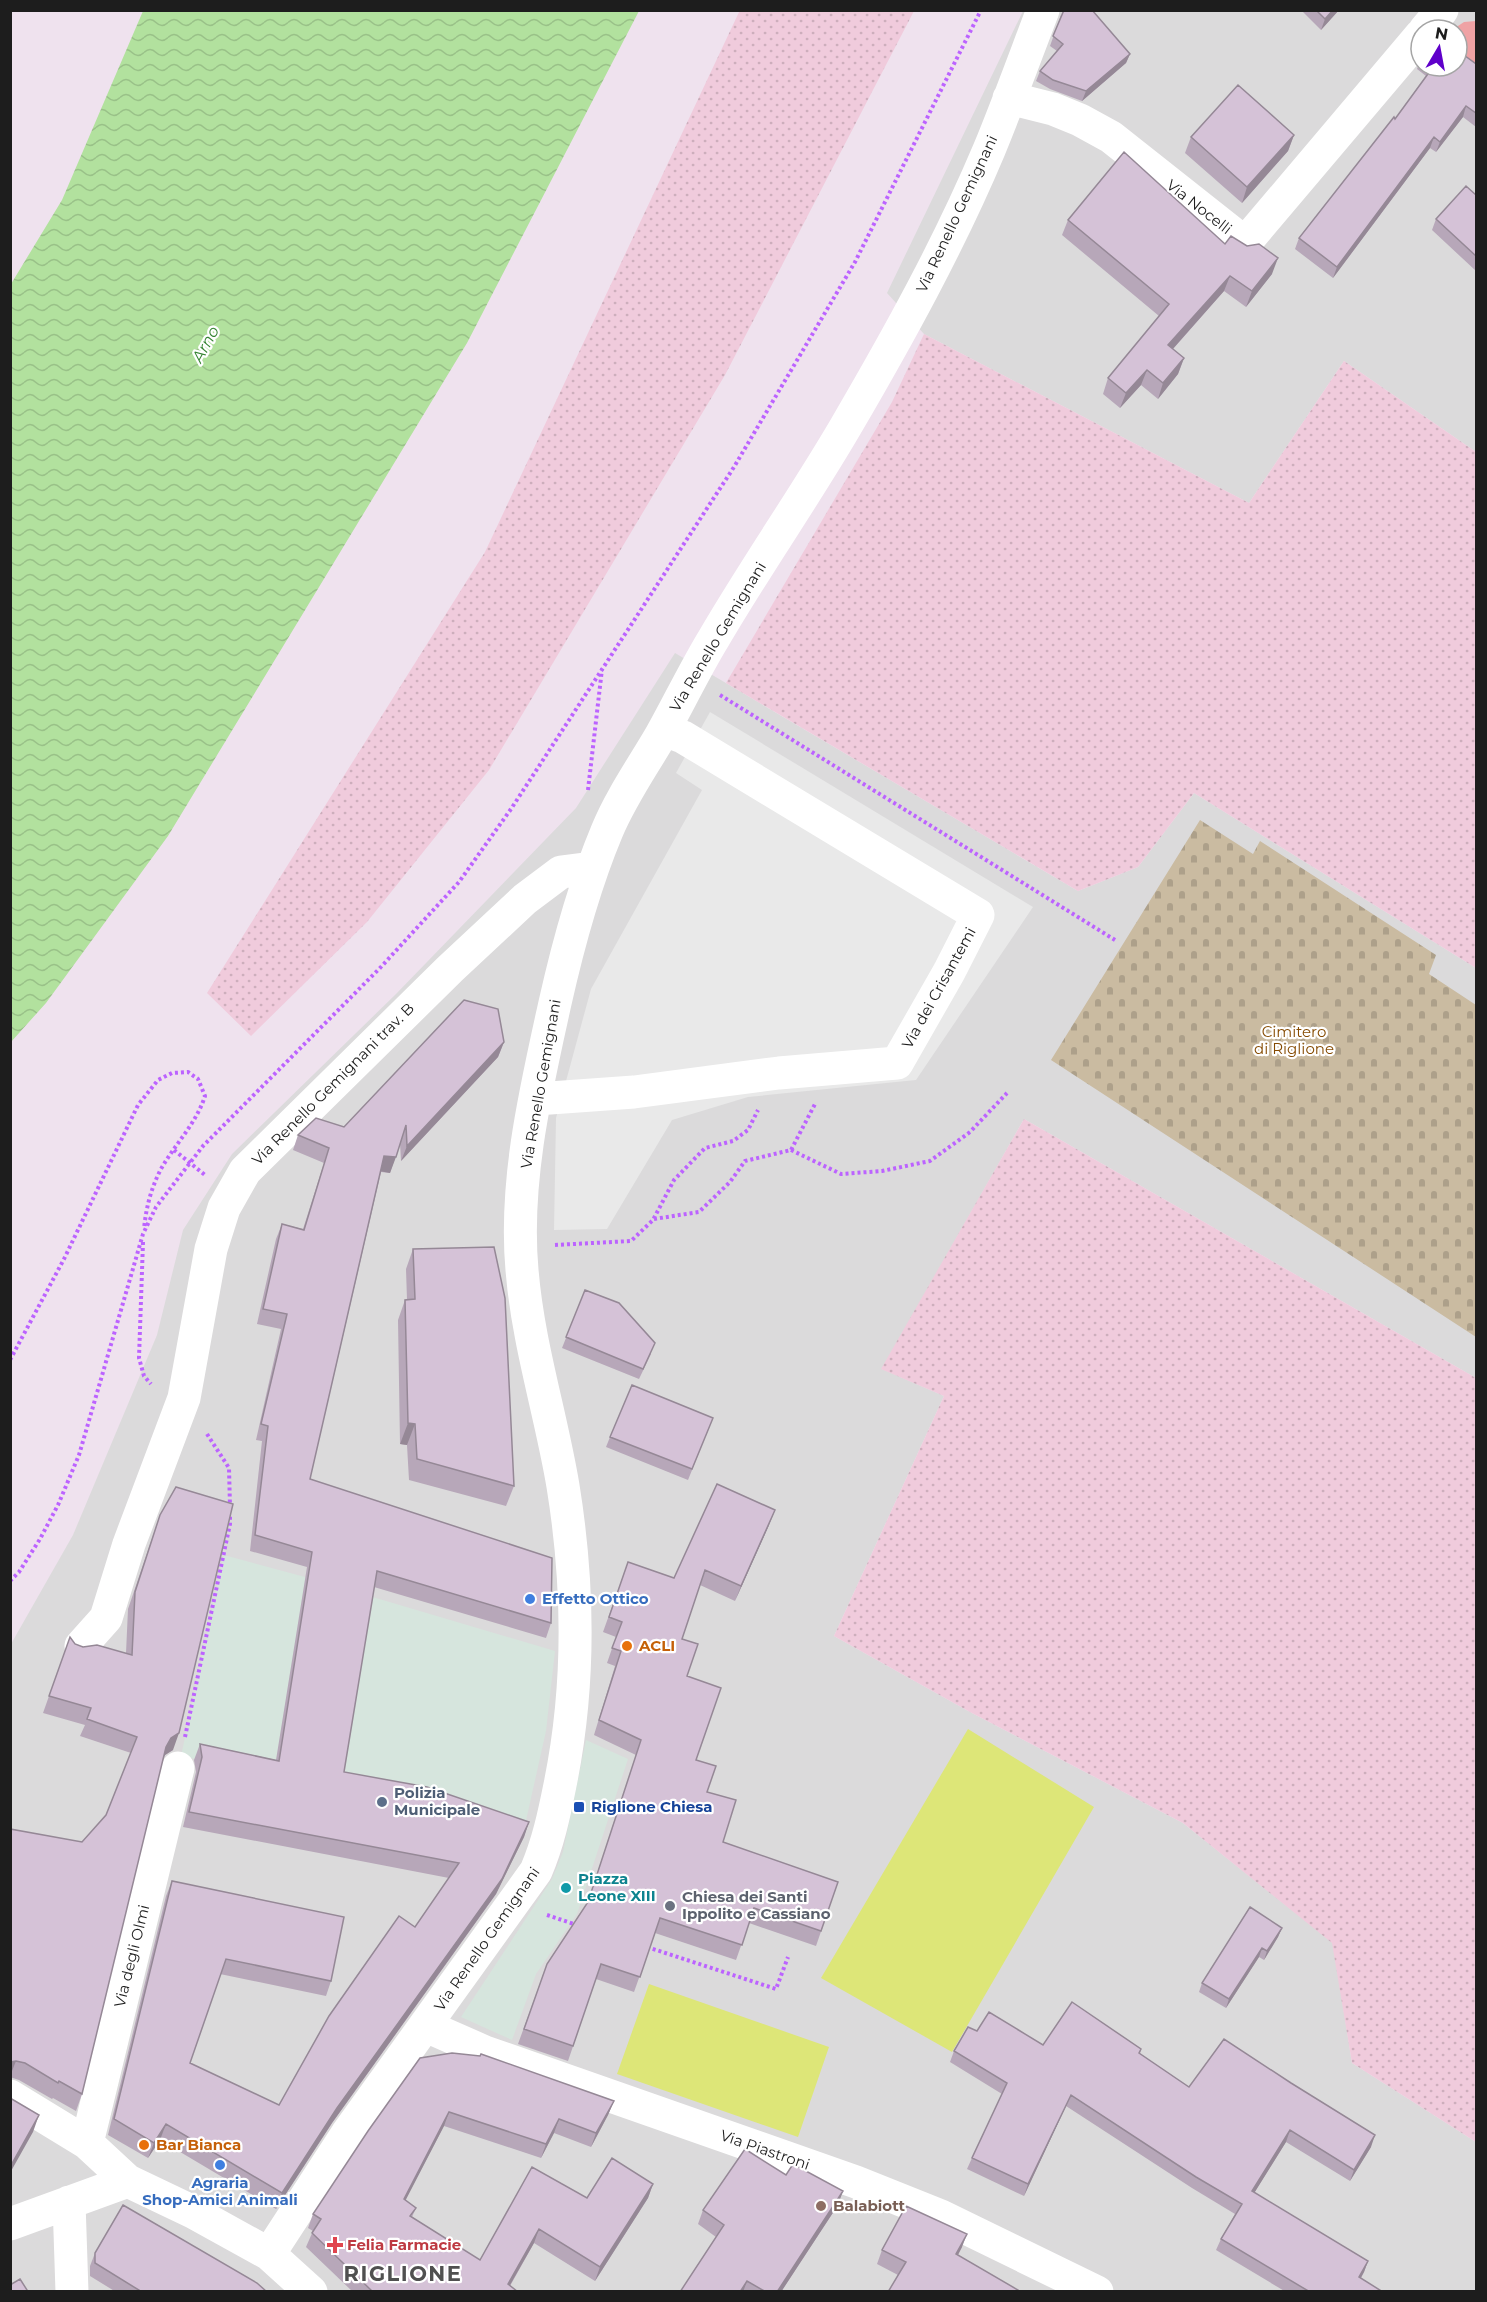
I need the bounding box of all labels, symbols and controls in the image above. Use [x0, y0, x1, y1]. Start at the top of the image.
north arrow [1409, 18, 1469, 78]
text: N [1433, 23, 1450, 44]
street label: Via Renello Gemignani [912, 132, 1001, 296]
street label: Via Nocelli [1163, 175, 1236, 238]
water label: Arno [187, 323, 223, 367]
street label: Via Renello Gemignani [665, 558, 770, 715]
street label: Via dei Crisantemi [897, 924, 980, 1052]
street label: Via Renello Gemignani [516, 998, 565, 1170]
street label: Via Renello Gemignani trav. B [248, 999, 418, 1169]
park label: Cimitero di Riglione [1254, 1022, 1334, 1058]
place label: Effetto Ottico [542, 1589, 649, 1608]
marker: Effetto Ottico [523, 1592, 537, 1606]
place label: ACLI [638, 1636, 675, 1655]
marker: ACLI [620, 1639, 634, 1653]
place label: Polizia Municipale [394, 1783, 480, 1819]
marker: Polizia Municipale [375, 1795, 389, 1809]
place label: Riglione Chiesa [591, 1797, 712, 1816]
marker: Riglione Chiesa [572, 1800, 586, 1814]
street label: Via Renello Gemignani [430, 1863, 544, 2014]
place label: Piazza Leone XIII [578, 1869, 656, 1905]
marker: Piazza Leone XIII [559, 1881, 573, 1895]
place label: Chiesa dei Santi Ippolito e Cassiano [682, 1887, 831, 1923]
marker: Chiesa dei Santi Ippolito e Cassiano [663, 1899, 677, 1913]
street label: Via degli Olmi [110, 1903, 153, 2009]
street label: Via Piastroni [718, 2125, 812, 2174]
place label: Bar Bianca [156, 2135, 241, 2154]
marker: Bar Bianca [137, 2138, 151, 2152]
marker: Agraria Shop-Amici Animali [213, 2158, 227, 2172]
place label: Agraria Shop-Amici Animali [142, 2173, 298, 2209]
place label: Balabiott [833, 2196, 906, 2215]
marker: Balabiott [814, 2199, 828, 2213]
place label: Felia Farmacie [347, 2235, 461, 2254]
marker: Felia Farmacie [328, 2238, 342, 2252]
district label: RIGLIONE [344, 2261, 462, 2286]

